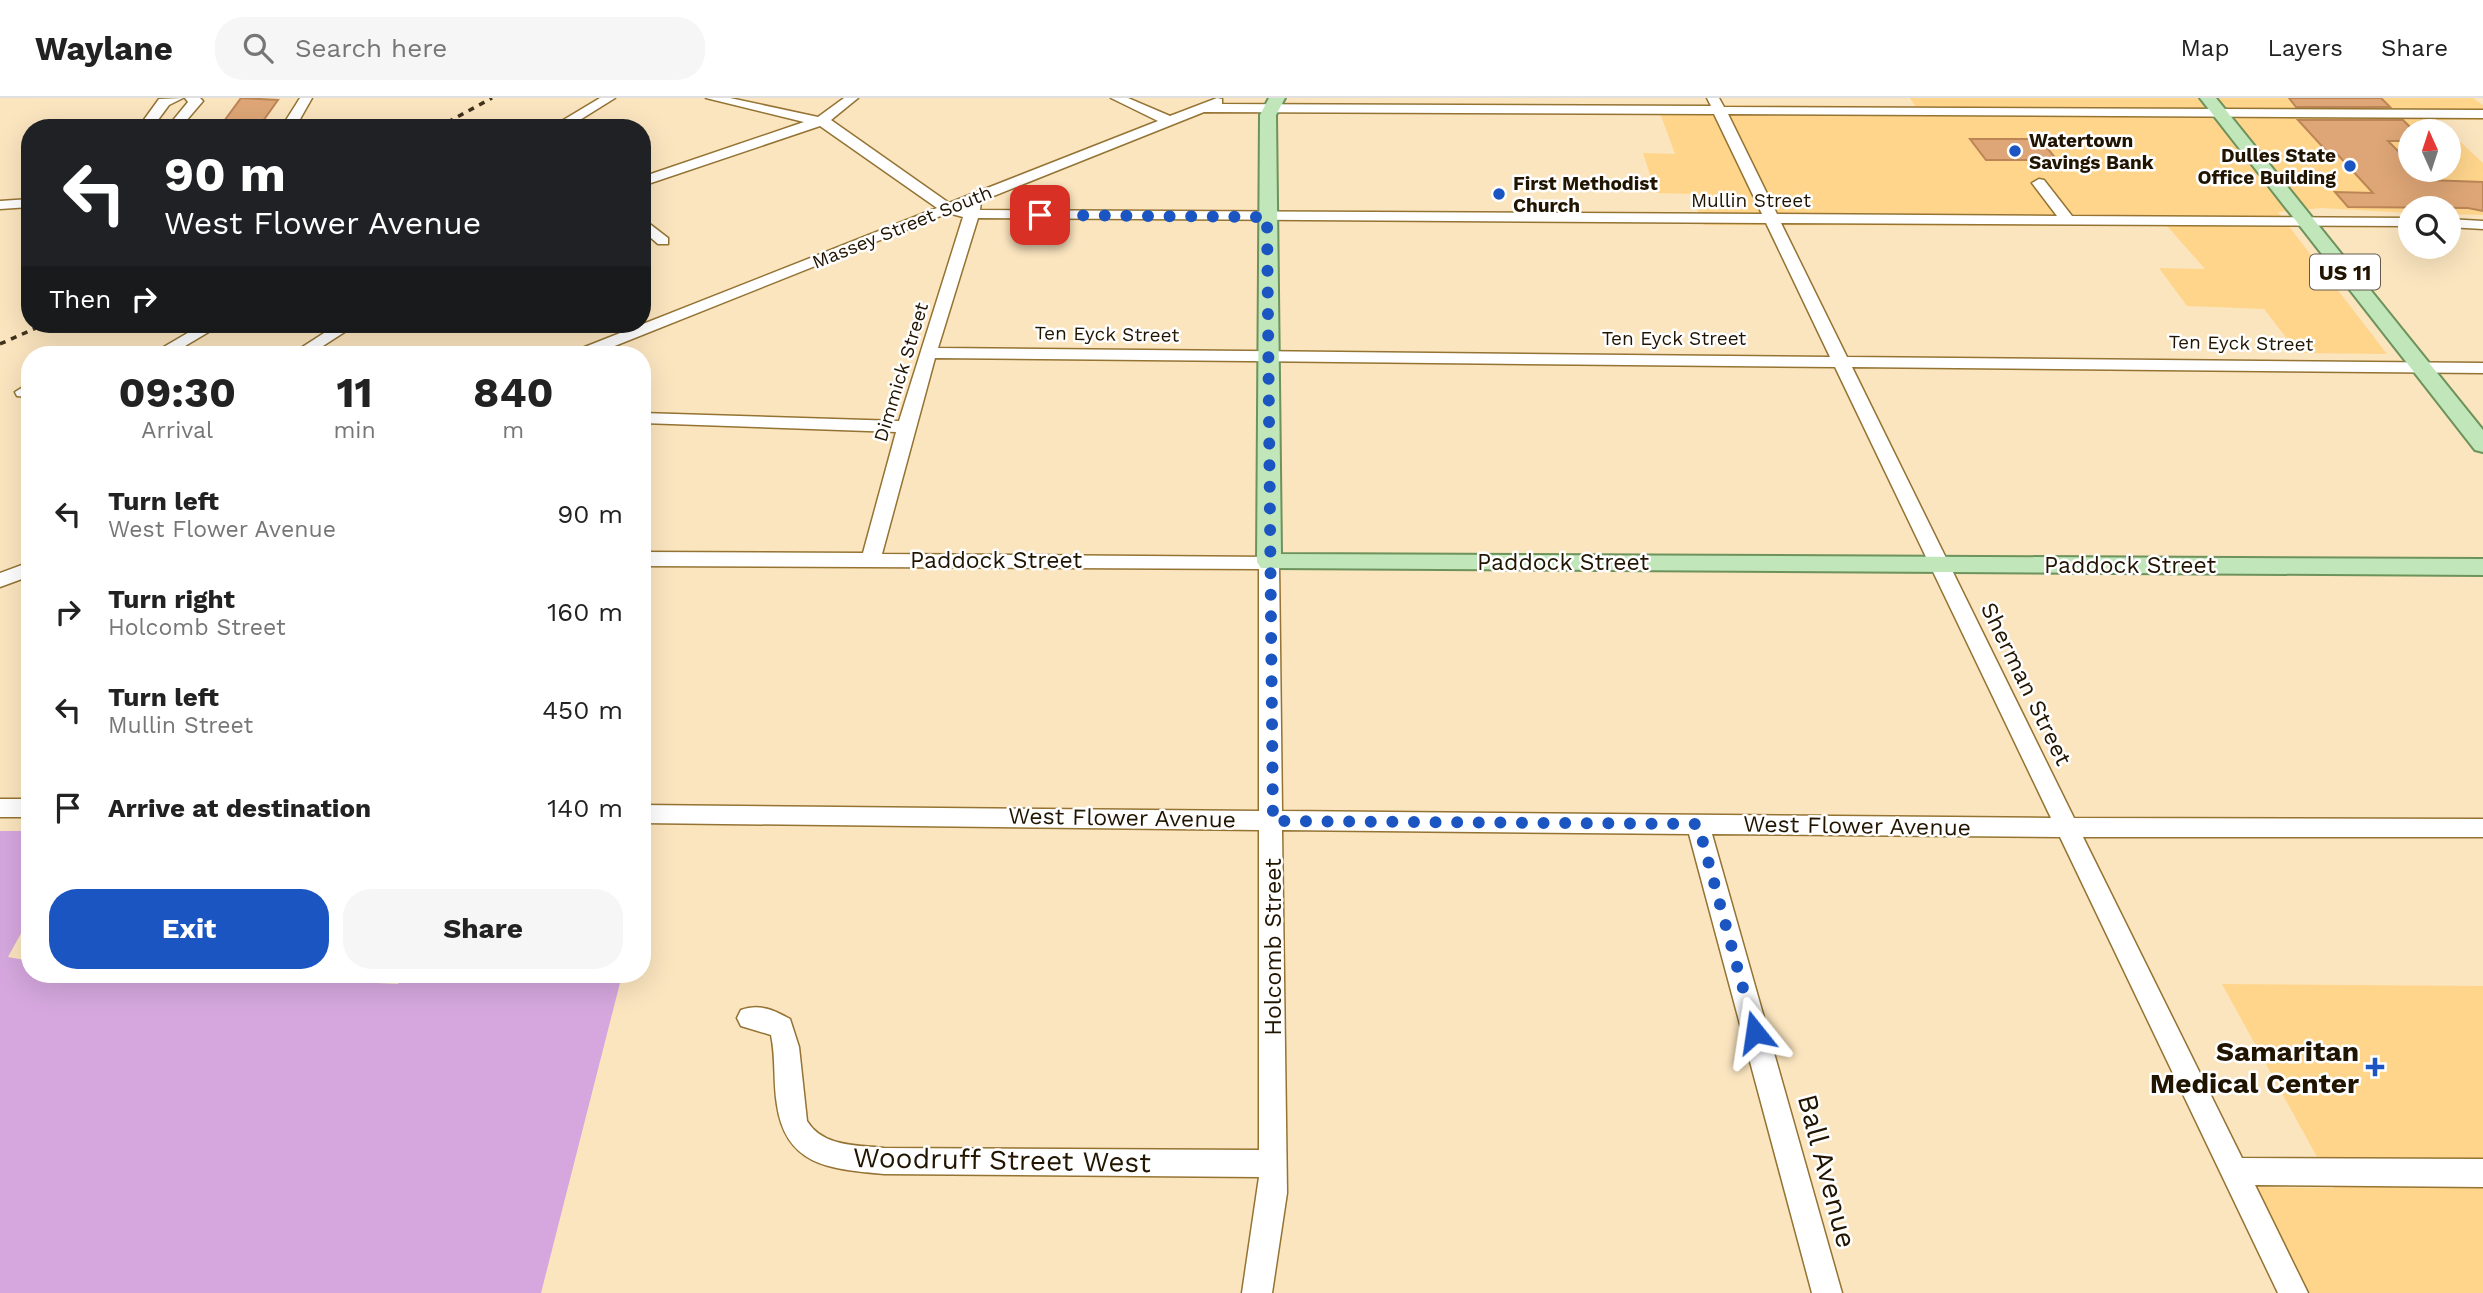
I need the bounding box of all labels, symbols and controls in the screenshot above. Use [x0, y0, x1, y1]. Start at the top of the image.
search box [215, 17, 705, 80]
text: Waylane [35, 29, 173, 68]
icon: search [239, 29, 277, 67]
text: Search here [295, 33, 447, 63]
text: Map [2181, 34, 2229, 62]
text: Layers [2267, 34, 2343, 62]
text: Share [2381, 34, 2448, 62]
north arrow [2398, 119, 2460, 182]
map controls [2398, 119, 2461, 259]
place label: Watertown Savings Bank [2029, 129, 2154, 174]
marker: Watertown Savings Bank [2007, 143, 2023, 159]
place label: Dulles State Office Building [2197, 144, 2336, 189]
text: 90 m [164, 145, 286, 203]
icon: left [49, 147, 140, 238]
marker: Dulles State Office Building [2342, 158, 2358, 174]
place label: First Methodist Church [1513, 172, 1658, 217]
street label: Massey Street South [809, 180, 995, 274]
pin [1010, 185, 1070, 245]
marker: First Methodist Church [1491, 186, 1507, 202]
street label: Mullin Street [1691, 189, 1811, 212]
icon: arrive [1021, 196, 1059, 234]
button: search [2398, 196, 2461, 259]
text: West Flower Avenue [164, 204, 481, 242]
road number: US 11 [2310, 254, 2380, 290]
icon: right [125, 280, 163, 318]
text: Then [49, 284, 111, 314]
street label: Dimmick Street [869, 299, 933, 445]
street label: Ten Eyck Street [1035, 321, 1180, 347]
street label: Ten Eyck Street [1602, 327, 1746, 350]
street label: Ten Eyck Street [2169, 330, 2314, 356]
text: 09:30 [118, 368, 236, 417]
text: 11 [336, 368, 373, 417]
text: 840 [473, 368, 554, 417]
text: Arrival [141, 417, 213, 444]
text: min [333, 417, 376, 444]
text: m [502, 417, 524, 444]
text: Turn left [108, 486, 219, 516]
icon: left [49, 495, 87, 533]
text: 90 m [557, 499, 623, 529]
text: West Flower Avenue [108, 516, 336, 543]
street label: Paddock Street [910, 547, 1082, 574]
street label: Paddock Street [1477, 549, 1649, 576]
street label: Paddock Street [2044, 552, 2216, 579]
text: Turn right [108, 584, 235, 614]
icon: right [49, 593, 87, 631]
text: 160 m [547, 597, 623, 627]
street label: Sherman Street [1975, 598, 2077, 770]
text: Holcomb Street [108, 614, 286, 641]
text: Turn left [108, 682, 219, 712]
icon: left [49, 691, 87, 729]
text: 450 m [542, 695, 623, 725]
text: Mullin Street [108, 712, 253, 739]
icon: arrive [49, 789, 87, 827]
text: Arrive at destination [108, 793, 371, 823]
text: 140 m [547, 793, 623, 823]
street label: West Flower Avenue [1008, 803, 1236, 833]
street label: West Flower Avenue [1743, 811, 1971, 841]
street label: Holcomb Street [1260, 858, 1287, 1036]
button: Exit [49, 889, 329, 969]
button: Share [343, 889, 623, 969]
position arrow [1718, 995, 1792, 1069]
place label: Samaritan Medical Center [2150, 1035, 2359, 1100]
marker: Samaritan Medical Center [2365, 1057, 2385, 1077]
street label: Ball Avenue [1791, 1091, 1863, 1251]
street label: Woodruff Street West [853, 1141, 1152, 1179]

